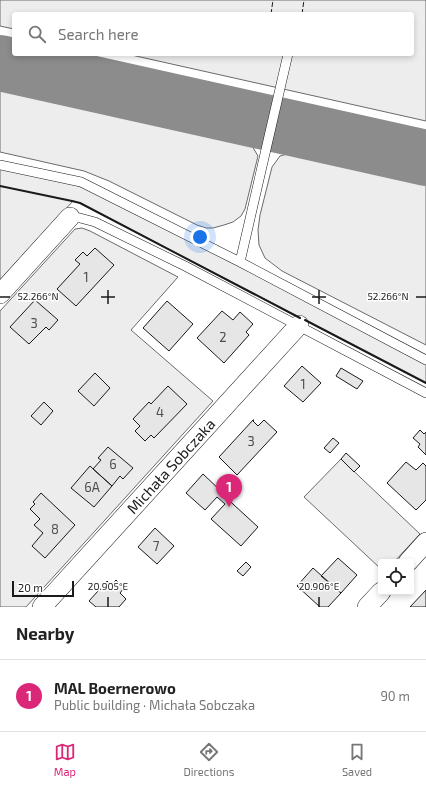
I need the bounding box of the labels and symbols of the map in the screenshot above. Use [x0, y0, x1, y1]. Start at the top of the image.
your location [190, 227, 210, 247]
house number: 1 [83, 269, 89, 285]
text: 52.266°N [17, 290, 59, 302]
text: 52.266°N [367, 290, 409, 302]
house number: 3 [30, 315, 38, 331]
house number: 2 [219, 329, 227, 345]
house number: 1 [300, 376, 306, 392]
house number: 4 [156, 404, 164, 420]
street label: Michała Sobczaka [123, 415, 219, 517]
house number: 3 [247, 433, 255, 449]
house number: 6 [109, 456, 117, 472]
pin: 1 [216, 474, 242, 507]
house number: 6A [84, 479, 100, 495]
house number: 8 [51, 521, 59, 537]
house number: 7 [153, 538, 160, 554]
scale bar [12, 579, 74, 598]
text: 20.905°E [88, 580, 129, 592]
text: 20.906°E [299, 580, 340, 592]

